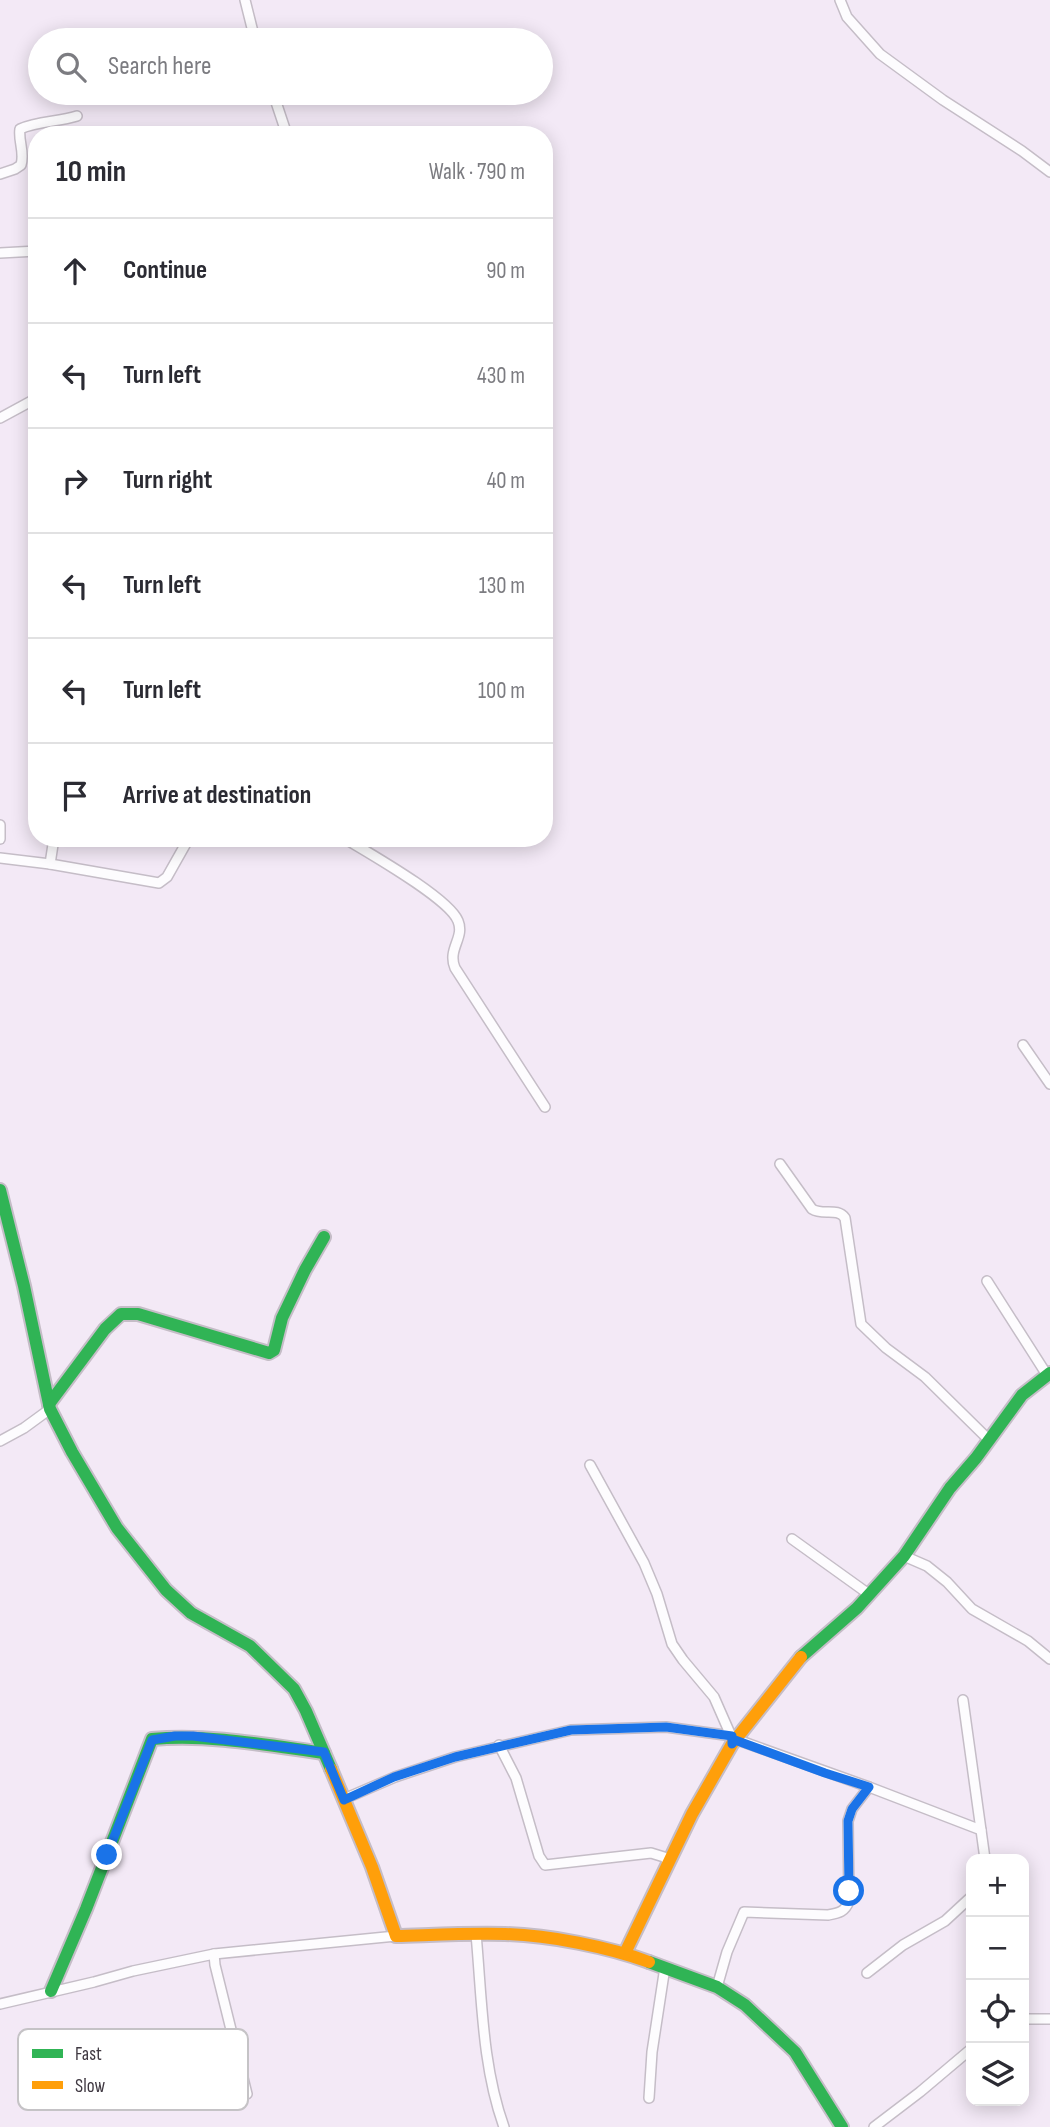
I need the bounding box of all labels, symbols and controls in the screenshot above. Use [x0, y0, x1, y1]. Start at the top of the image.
search box [28, 28, 553, 105]
icon: search [52, 48, 90, 86]
text: Search here [108, 51, 211, 82]
text: 10 min [56, 154, 126, 190]
text: Walk · 790 m [429, 158, 525, 186]
icon: ahead [56, 252, 94, 290]
text: Continue [123, 255, 207, 286]
text: 90 m [486, 257, 525, 285]
icon: left [56, 357, 94, 395]
text: Turn left [123, 360, 201, 391]
text: 430 m [477, 362, 525, 390]
icon: right [56, 462, 94, 500]
text: Turn right [123, 465, 212, 496]
text: 40 m [487, 467, 525, 495]
icon: left [56, 567, 94, 605]
text: Turn left [123, 570, 201, 601]
text: 130 m [479, 572, 525, 600]
icon: left [56, 672, 94, 710]
text: Turn left [123, 675, 201, 706]
text: 100 m [478, 677, 525, 705]
icon: arrive [56, 777, 94, 815]
text: Arrive at destination [123, 780, 311, 811]
route end [91, 1839, 122, 1870]
map controls [966, 1854, 1029, 2106]
button: + [966, 1854, 1029, 1917]
route start [833, 1875, 864, 1906]
button: − [966, 1917, 1029, 1980]
button: locate [966, 1980, 1029, 2043]
legend [18, 2029, 248, 2110]
text: Fast [75, 2043, 102, 2066]
button: layers [966, 2043, 1029, 2106]
text: Slow [75, 2075, 105, 2098]

